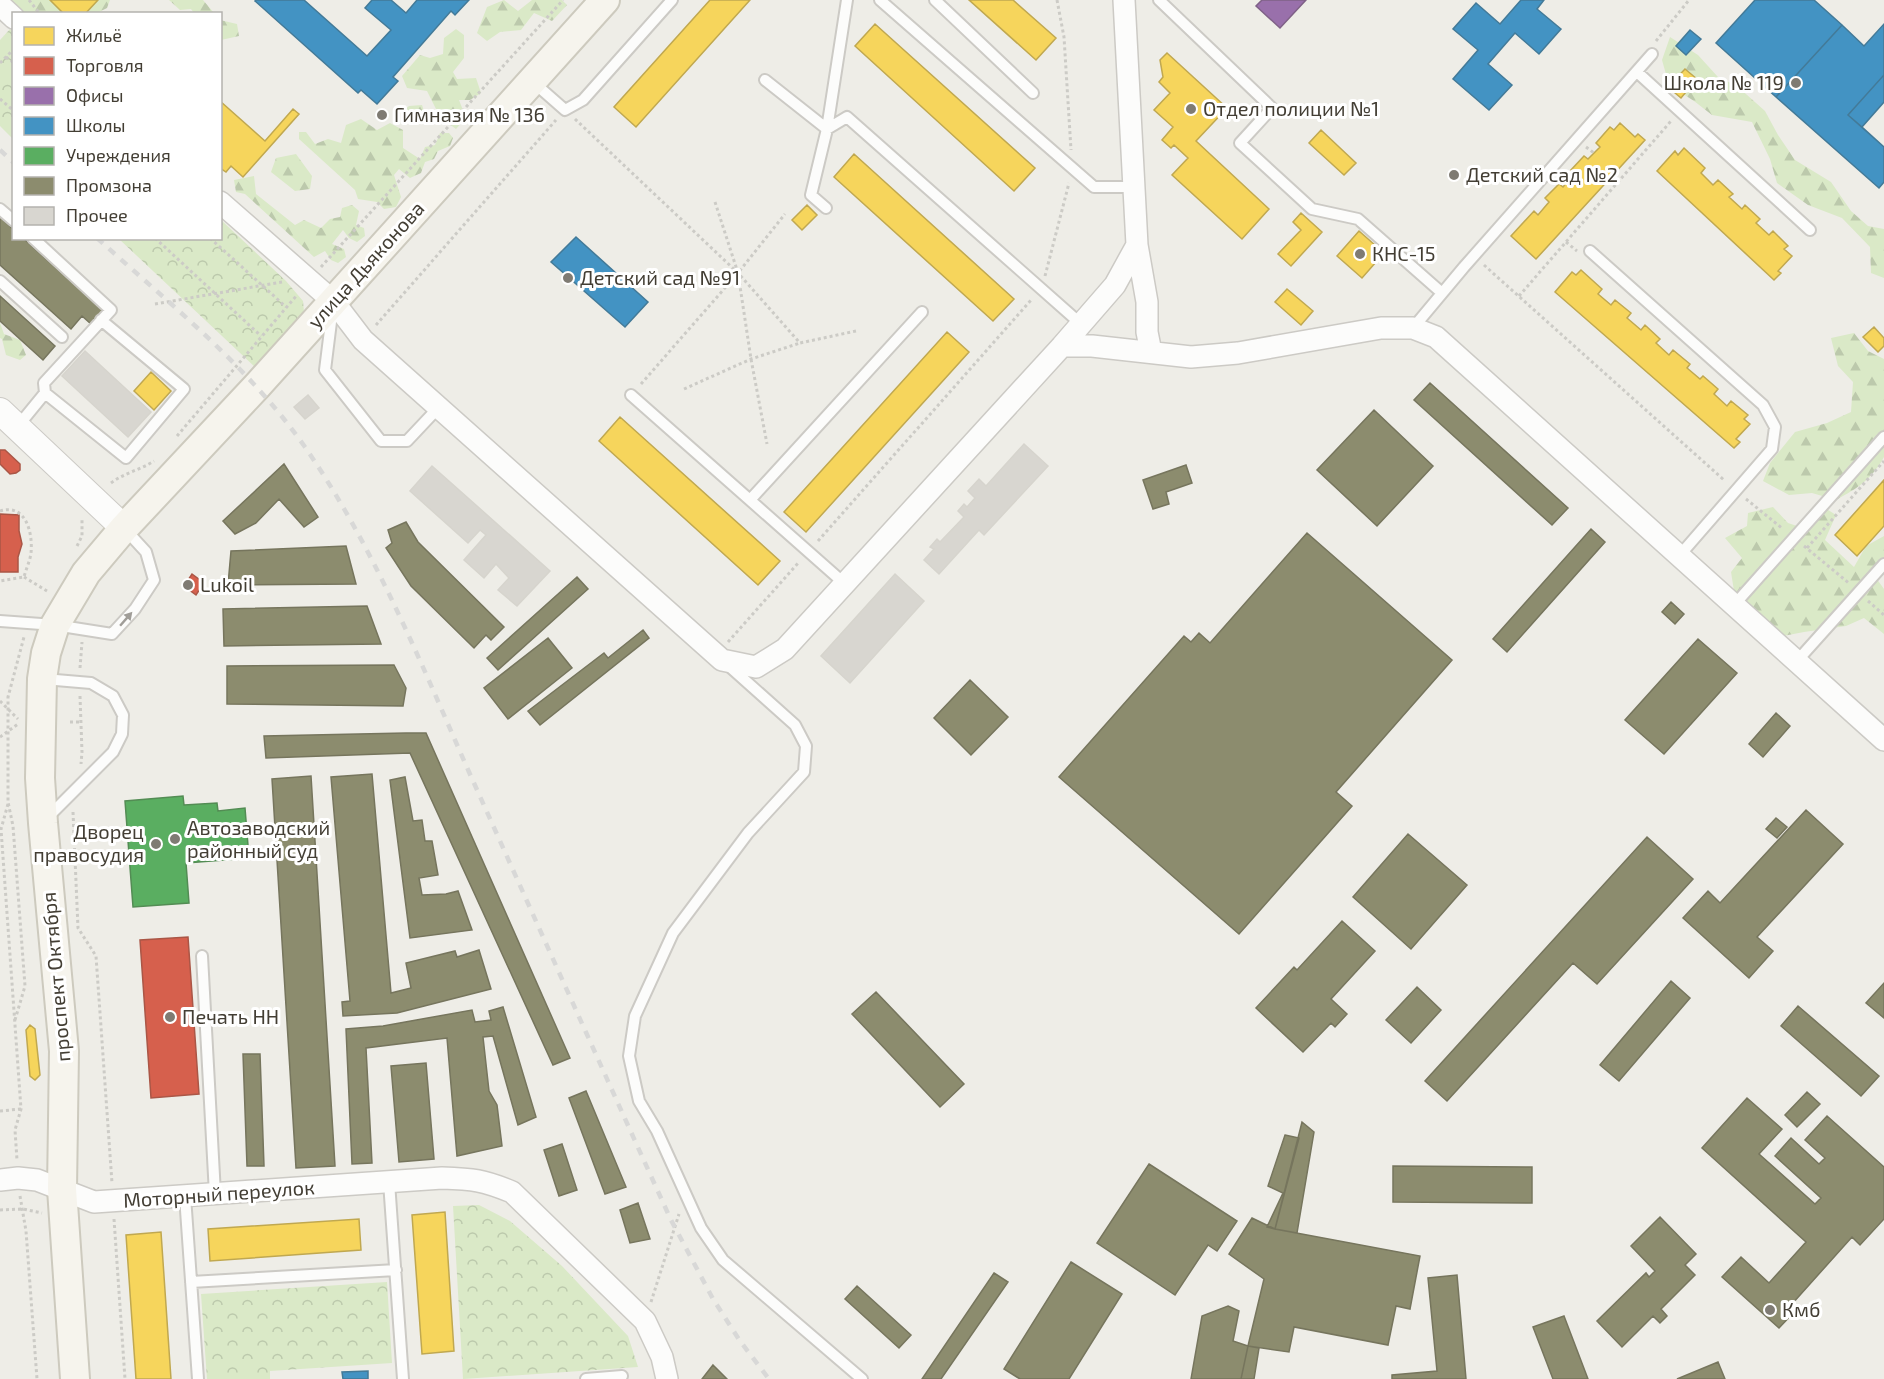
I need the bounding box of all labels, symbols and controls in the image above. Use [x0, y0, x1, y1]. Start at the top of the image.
legend [12, 12, 222, 240]
text: Жильё [66, 24, 122, 46]
text: Торговля [66, 54, 144, 76]
place label: Школа № 119 [1664, 70, 1784, 94]
marker: Школа № 119 [1789, 76, 1803, 90]
text: Офисы [66, 84, 123, 106]
place label: Отдел полиции №1 [1203, 96, 1379, 120]
place label: Гимназия № 136 [394, 102, 545, 126]
marker: Отдел полиции №1 [1184, 102, 1198, 116]
marker: Гимназия № 136 [375, 108, 389, 122]
text: Школы [66, 114, 126, 136]
text: Учреждения [66, 144, 171, 166]
place label: Детский сад №2 [1466, 162, 1618, 186]
marker: Детский сад №2 [1447, 168, 1461, 182]
text: Промзона [66, 174, 152, 196]
street label: улица Дьяконова [302, 196, 429, 333]
text: Прочее [66, 204, 128, 226]
place label: КНС-15 [1372, 241, 1436, 265]
marker: КНС-15 [1353, 247, 1367, 261]
place label: Детский сад №91 [580, 265, 740, 289]
marker: Детский сад №91 [561, 271, 575, 285]
place label: Lukoil [200, 572, 254, 596]
marker: Lukoil [181, 578, 195, 592]
one-way arrow [119, 611, 133, 626]
place label: Автозаводский районный суд [187, 815, 330, 863]
place label: Дворец правосудия [33, 819, 144, 867]
marker: Автозаводский районный суд [168, 832, 182, 846]
marker: Дворец правосудия [149, 837, 163, 851]
street label: проспект Октября [36, 891, 74, 1063]
place label: Печать НН [182, 1004, 279, 1028]
marker: Печать НН [163, 1010, 177, 1024]
street label: Моторный переулок [122, 1174, 316, 1213]
place label: Кмб [1782, 1297, 1820, 1321]
marker: Кмб [1763, 1303, 1777, 1317]

